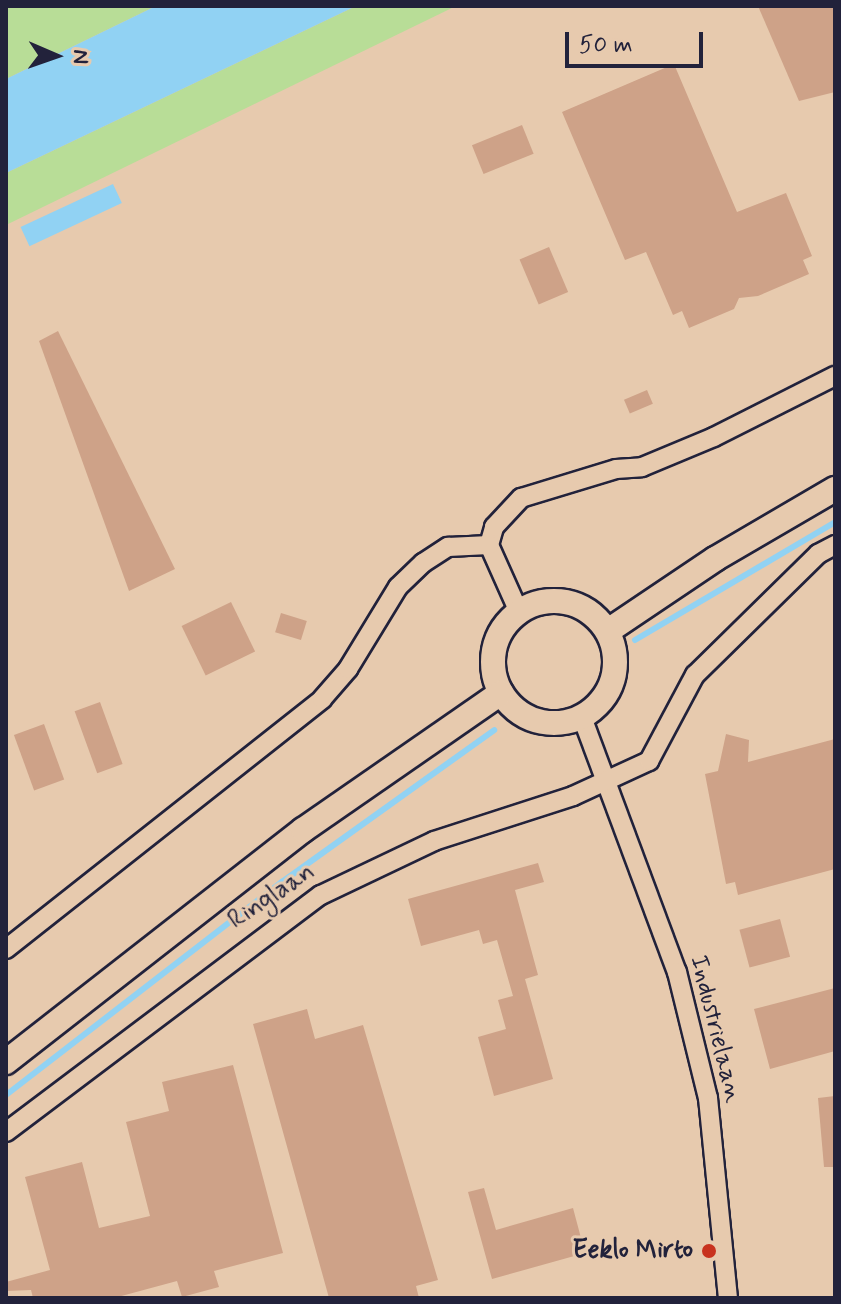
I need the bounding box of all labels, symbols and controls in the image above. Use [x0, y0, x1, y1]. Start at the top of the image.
north arrow [16, 16, 96, 96]
scale bar [569, 16, 707, 66]
text: 50 m [579, 30, 633, 61]
text: N [66, 49, 94, 65]
street label: Ringlaan [223, 857, 321, 937]
street label: Industrielaan [682, 952, 748, 1106]
place label: Eeklo Mirto [569, 1235, 693, 1267]
marker: Eeklo Mirto [700, 1242, 718, 1260]

